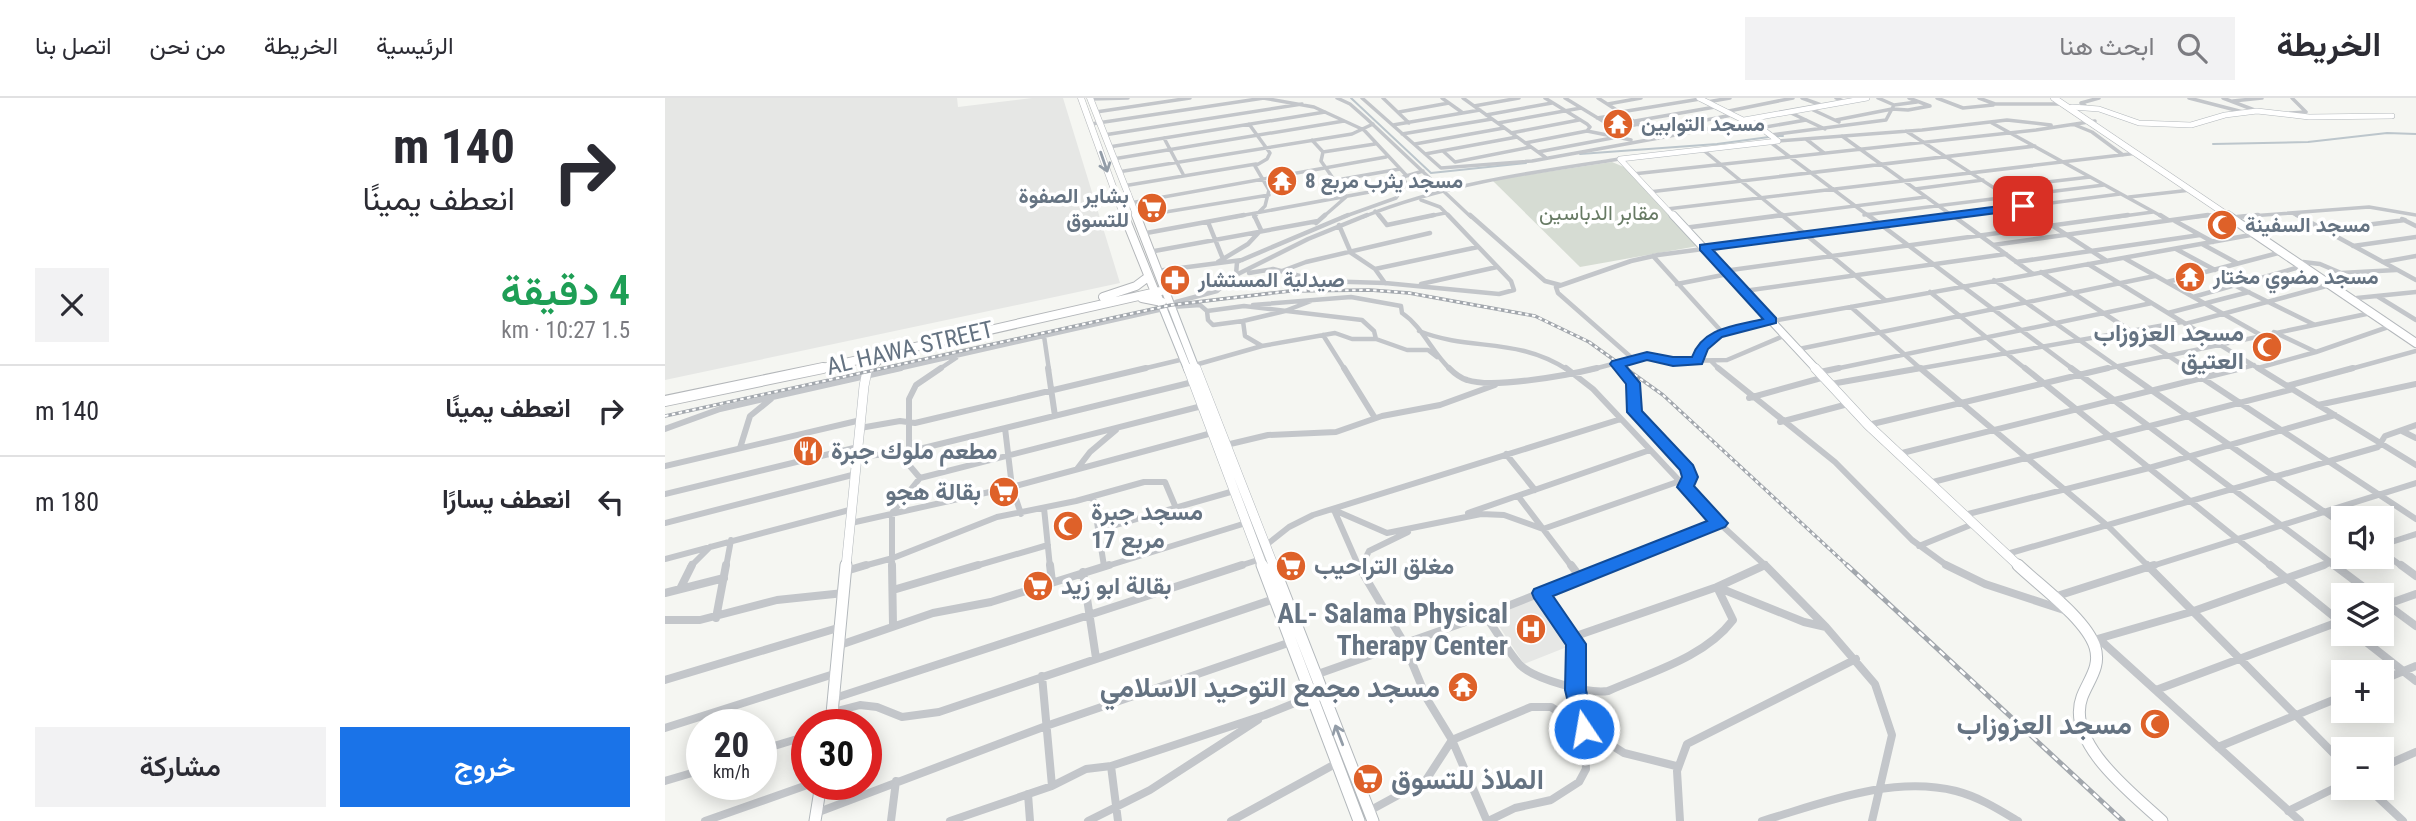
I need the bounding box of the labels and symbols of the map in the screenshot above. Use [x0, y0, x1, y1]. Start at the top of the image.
temple icon: مسجد التوابين [1601, 107, 1635, 141]
place label: مسجد التوابين [1641, 112, 1765, 137]
one-way arrow [1099, 151, 1111, 173]
temple icon: مسجد يثرب مربع 8 [1265, 164, 1299, 198]
place label: مسجد يثرب مربع 8 [1305, 169, 1463, 195]
pin [1993, 176, 2053, 236]
place label: بشاير الصفوة للتسوق [1019, 184, 1129, 233]
supermarket icon: بشاير الصفوة للتسوق [1135, 191, 1169, 225]
park label: مقابر الدباسين [1539, 201, 1659, 226]
mosque icon: مسجد السفينة [2205, 208, 2239, 242]
place label: مسجد السفينة [2245, 213, 2370, 237]
temple icon: مسجد مضوي مختار [2173, 260, 2207, 294]
pharmacy icon: صيدلية المستشار [1158, 263, 1192, 297]
place label: مسجد مضوي مختار [2212, 265, 2379, 294]
place label: صيدلية المستشار [1197, 268, 1345, 293]
street label: AL HAWA STREET [824, 315, 996, 381]
place label: مسجد العزوزاب العتيق [2094, 319, 2244, 375]
mosque icon: مسجد العزوزاب العتيق [2250, 330, 2284, 364]
restaurant icon: مطعم ملوك جبرة [791, 434, 825, 468]
place label: مطعم ملوك جبرة [831, 437, 998, 467]
supermarket icon: بقالة هجو [987, 475, 1021, 509]
place label: بقالة هجو [886, 478, 981, 507]
place label: مسجد جبرة مربع 17 [1091, 498, 1203, 557]
mosque icon: مسجد جبرة مربع 17 [1051, 509, 1085, 543]
supermarket icon: مغلق التراحيب [1274, 549, 1308, 583]
place label: مغلق التراحيب [1314, 552, 1454, 581]
supermarket icon: بقالة ابو زيد [1021, 569, 1055, 603]
place label: بقالة ابو زيد [1061, 572, 1172, 601]
place label: AL- Salama Physical Therapy Center [1277, 597, 1508, 662]
hospital icon: AL- Salama Physical Therapy Center [1514, 612, 1548, 646]
temple icon: مسجد مجمع التوحيد الاسلامي [1446, 670, 1480, 704]
place label: مسجد مجمع التوحيد الاسلامي [1100, 671, 1440, 711]
position arrow [1547, 692, 1621, 766]
mosque icon: مسجد العزوزاب [2138, 707, 2172, 741]
place label: مسجد العزوزاب [1957, 708, 2132, 742]
speed limit sign: 30 [791, 709, 882, 800]
one-way arrow [1332, 724, 1345, 746]
supermarket icon: الملاذ للتسوق [1351, 762, 1385, 796]
place label: الملاذ للتسوق [1391, 763, 1544, 797]

